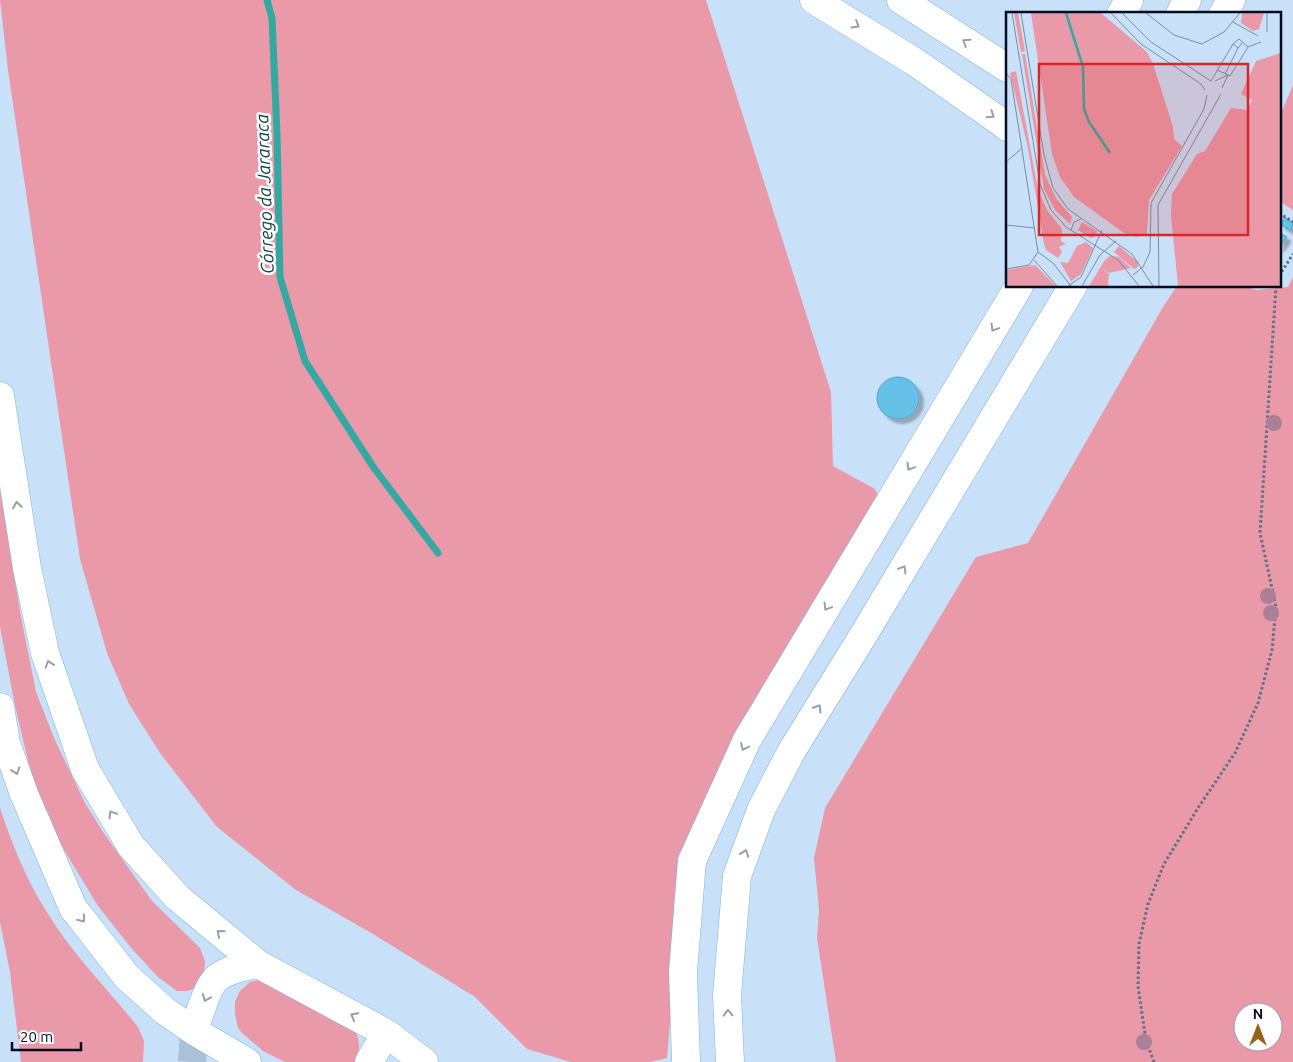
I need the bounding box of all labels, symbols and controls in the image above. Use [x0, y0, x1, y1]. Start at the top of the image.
inset map [1006, 12, 1280, 288]
one-way arrow [850, 19, 859, 29]
one-way arrow [962, 38, 971, 48]
one-way arrow [985, 109, 995, 118]
water label: Córrego da Jararaca [251, 113, 277, 274]
one-way arrow [991, 323, 1001, 332]
one-way arrow [907, 462, 917, 471]
one-way arrow [13, 501, 23, 510]
one-way arrow [896, 566, 906, 575]
one-way arrow [823, 601, 833, 610]
one-way arrow [45, 661, 55, 669]
one-way arrow [812, 704, 822, 713]
one-way arrow [740, 741, 750, 750]
one-way arrow [10, 766, 20, 775]
one-way arrow [108, 810, 118, 819]
one-way arrow [740, 849, 750, 857]
one-way arrow [76, 913, 84, 922]
one-way arrow [217, 930, 226, 939]
one-way arrow [202, 993, 213, 1002]
north arrow [1233, 1002, 1283, 1052]
text: N [1253, 1006, 1263, 1022]
one-way arrow [722, 1009, 733, 1017]
one-way arrow [351, 1012, 360, 1022]
scale bar [12, 1020, 81, 1052]
text: 20 m [20, 1028, 53, 1045]

